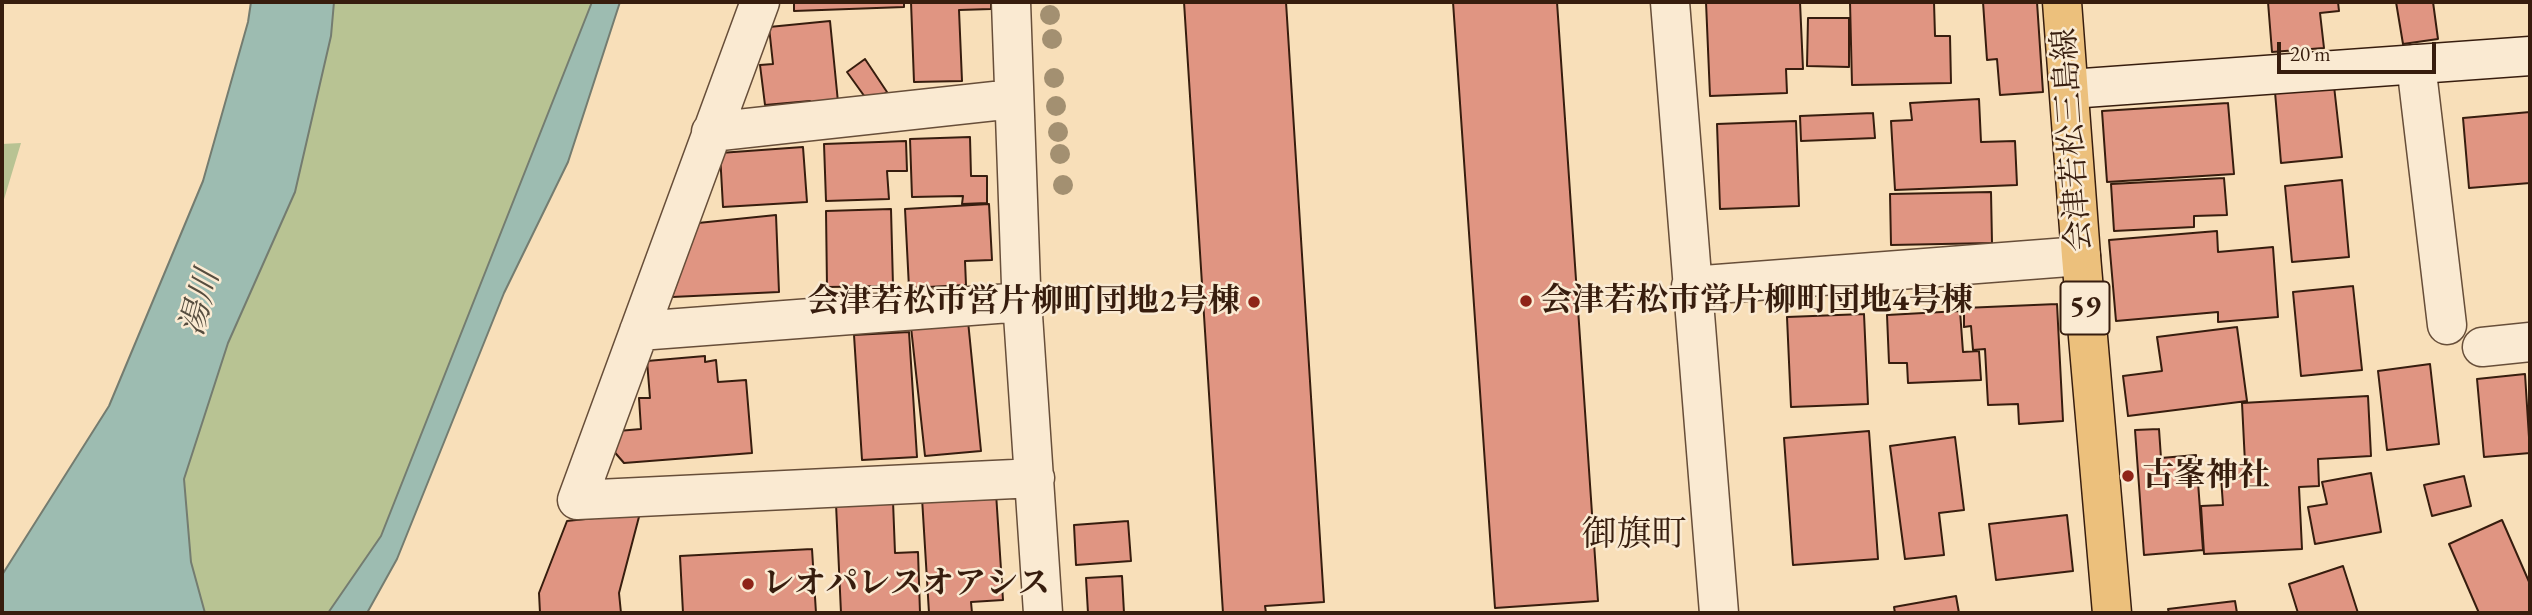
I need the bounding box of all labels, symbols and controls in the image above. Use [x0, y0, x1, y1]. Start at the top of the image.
street label: 会津若松三島線 [2046, 27, 2100, 253]
scale bar [2280, 28, 2439, 72]
text: 20 m [2290, 40, 2331, 67]
water label: 湯川 [173, 266, 229, 340]
place label: 会津若松市営片柳町団地4号棟 [1540, 282, 1973, 320]
road number: 59 [2060, 282, 2110, 334]
place label: 会津若松市営片柳町団地2号棟 [807, 283, 1240, 321]
marker: 会津若松市営片柳町団地4号棟 [1518, 293, 1534, 309]
marker: 会津若松市営片柳町団地2号棟 [1246, 294, 1262, 310]
place label: 古峯神社 [2142, 457, 2270, 495]
marker: 古峯神社 [2120, 468, 2136, 484]
district label: 御旗町 [1582, 514, 1686, 556]
place label: レオパレスオアシス [762, 565, 1050, 603]
marker: レオパレスオアシス [740, 576, 756, 592]

